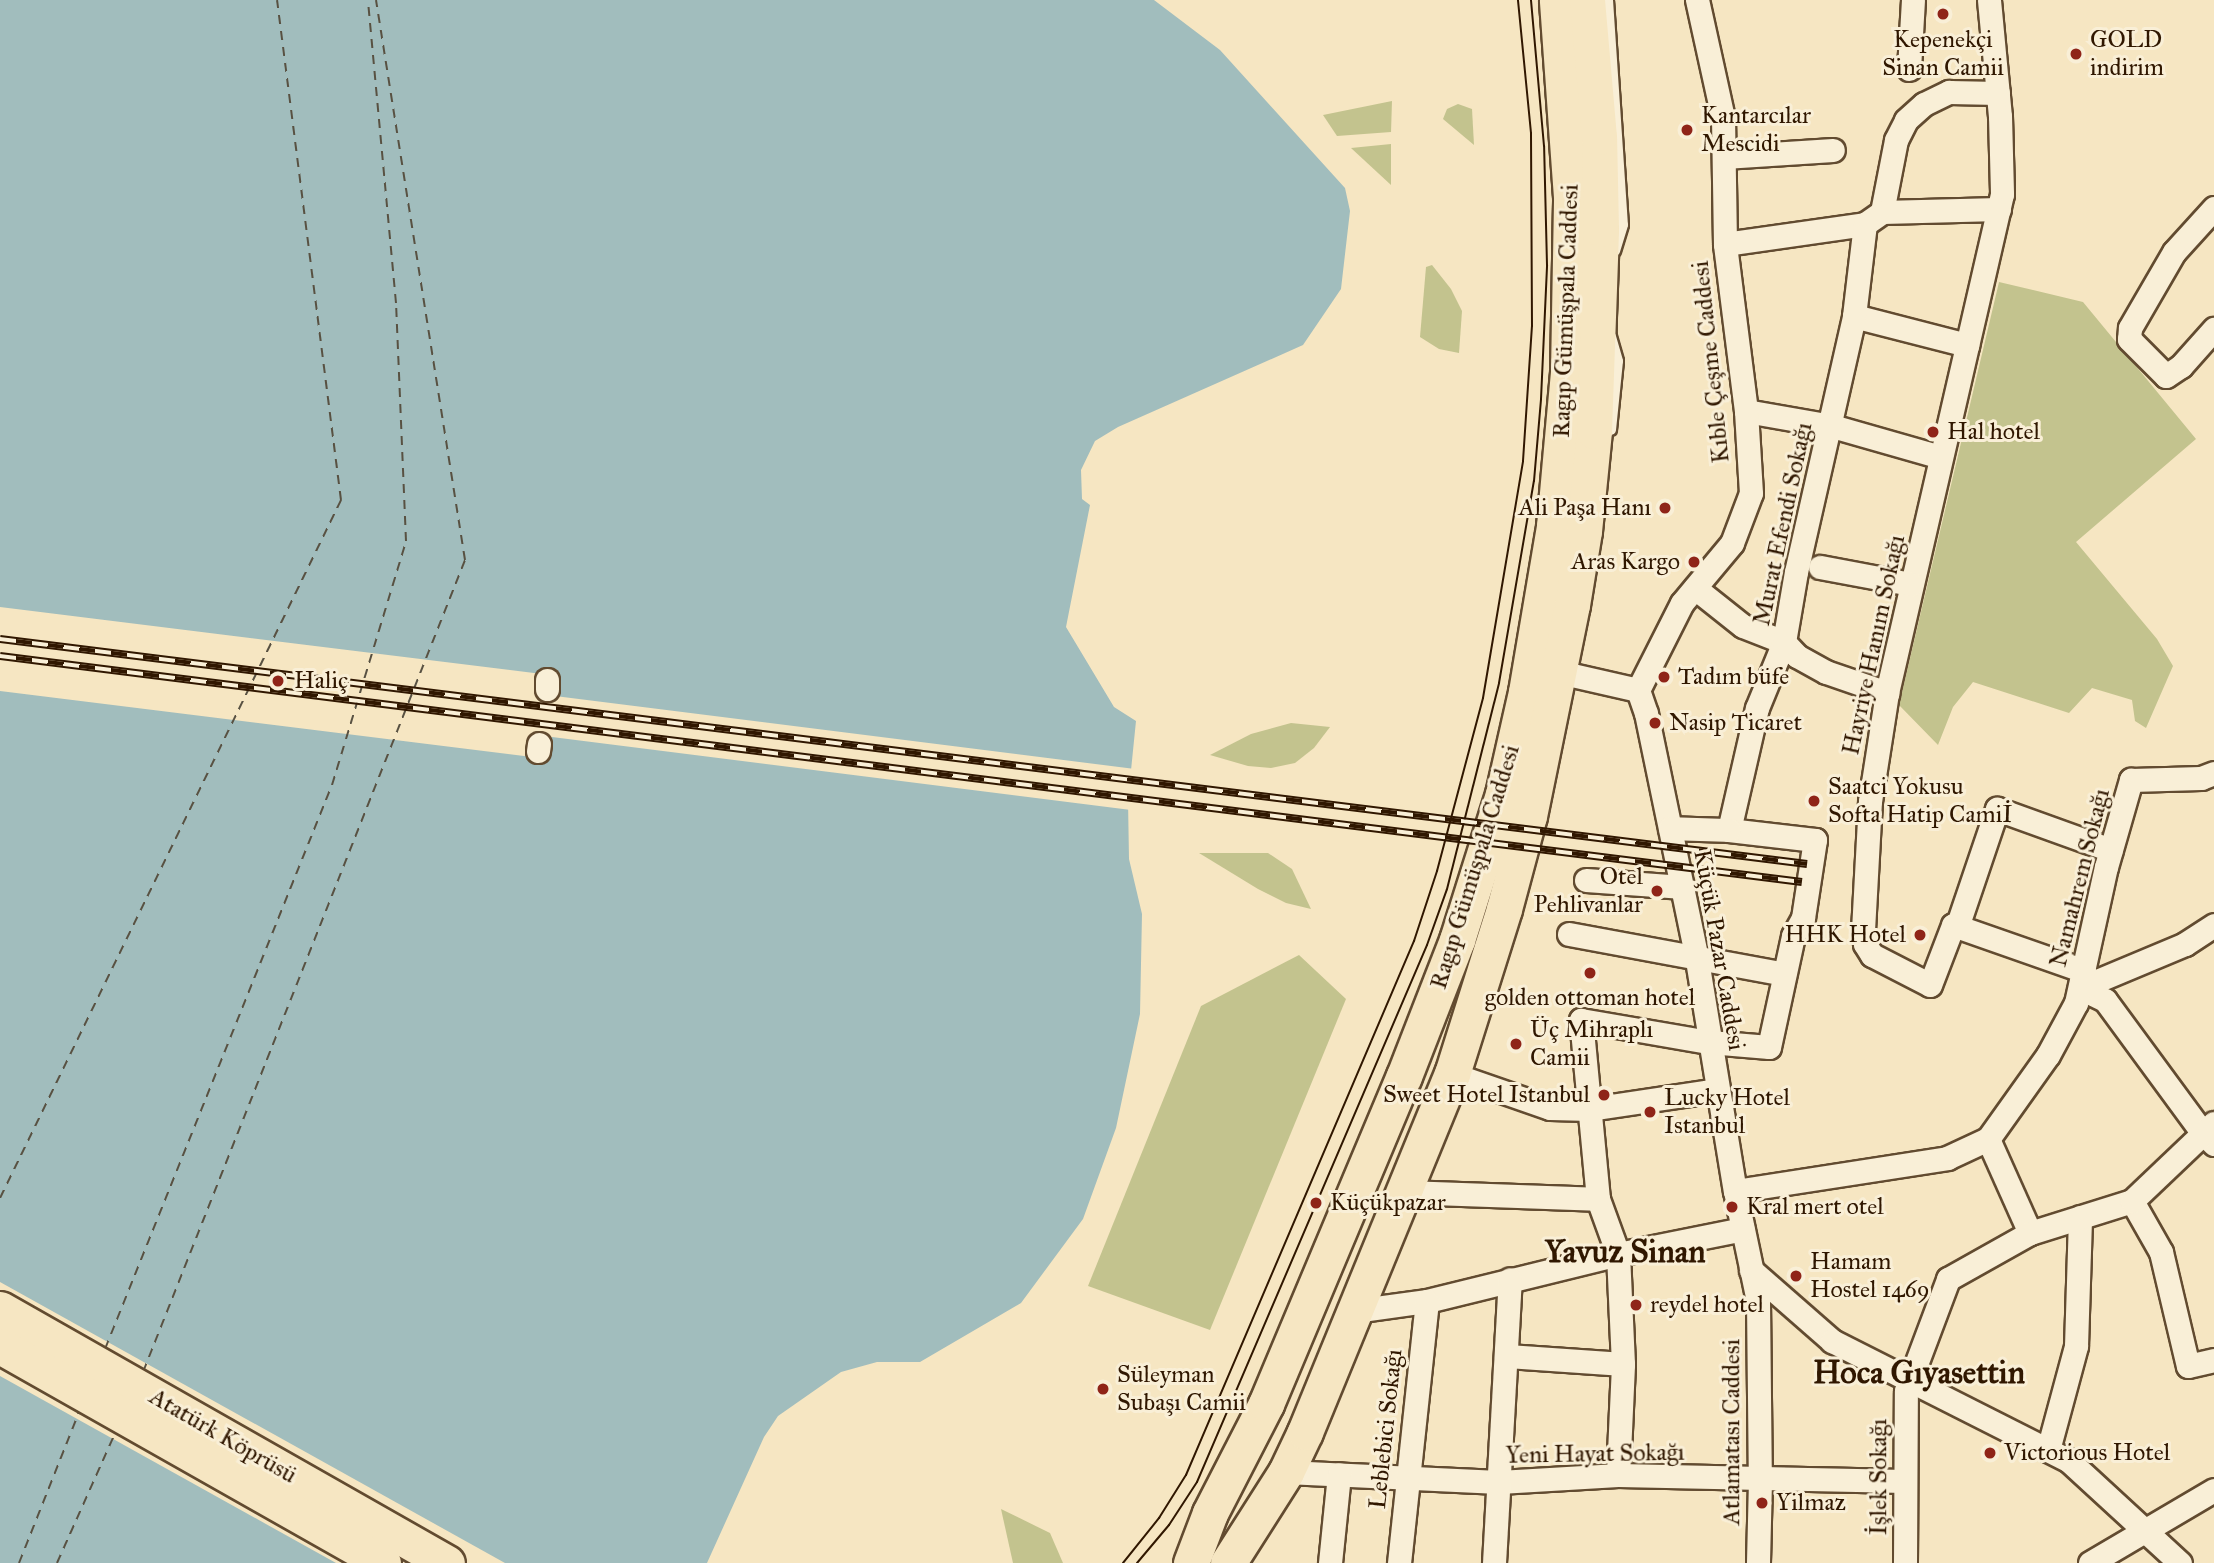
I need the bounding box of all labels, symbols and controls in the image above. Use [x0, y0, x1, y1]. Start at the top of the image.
marker: Kepenekçi Sinan Camii [1935, 6, 1951, 22]
place label: Kepenekçi Sinan Camii [1882, 26, 2004, 82]
place label: GOLD indirim [2090, 26, 2164, 82]
marker: GOLD indirim [2068, 46, 2084, 62]
place label: Kantarcılar Mescidi [1701, 102, 1811, 158]
marker: Kantarcılar Mescidi [1679, 122, 1695, 138]
street label: Ragıp Gümüşpala Caddesi [1547, 184, 1585, 438]
street label: Kıble Çeşme Caddesi [1686, 260, 1736, 464]
place label: Hal hotel [1947, 418, 2040, 446]
street label: Murat Efendi Sokağı [1747, 420, 1819, 628]
marker: Hal hotel [1925, 424, 1941, 440]
place label: Ali Paşa Hanı [1519, 494, 1651, 522]
marker: Ali Paşa Hanı [1657, 500, 1673, 516]
street label: Hayriye Hanım Sokağı [1837, 532, 1911, 758]
place label: Aras Kargo [1571, 548, 1680, 576]
marker: Aras Kargo [1686, 554, 1702, 570]
place label: Tadım büfe [1678, 663, 1789, 691]
place label: Haliç [294, 667, 348, 695]
marker: Tadım büfe [1656, 669, 1672, 685]
marker: Haliç [268, 671, 288, 691]
place label: Nasip Ticaret [1669, 709, 1802, 737]
marker: Nasip Ticaret [1647, 715, 1663, 731]
street label: Ragıp Gümüşpala Caddesi [1424, 741, 1526, 993]
place label: Saatci Yokusu Softa Hatip Camiİ [1828, 773, 2013, 829]
street label: Namahrem Sokağı [2044, 786, 2116, 970]
marker: Saatci Yokusu Softa Hatip Camiİ [1806, 793, 1822, 809]
street label: Küçük Pazar Caddesi [1687, 847, 1751, 1053]
place label: Otel Pehlivanlar [1534, 863, 1643, 919]
marker: Otel Pehlivanlar [1649, 883, 1665, 899]
place label: HHK Hotel [1785, 921, 1906, 949]
marker: HHK Hotel [1912, 927, 1928, 943]
marker: golden ottoman hotel [1582, 965, 1598, 981]
place label: golden ottoman hotel [1485, 984, 1695, 1012]
place label: Üç Mihraplı Camii [1530, 1016, 1653, 1072]
marker: Üç Mihraplı Camii [1508, 1036, 1524, 1052]
place label: Sweet Hotel Istanbul [1383, 1081, 1590, 1109]
place label: Lucky Hotel Istanbul [1664, 1084, 1790, 1140]
marker: Sweet Hotel Istanbul [1596, 1087, 1612, 1103]
marker: Lucky Hotel Istanbul [1642, 1104, 1658, 1120]
place label: Küçükpazar [1330, 1189, 1446, 1217]
place label: Kral mert otel [1746, 1193, 1884, 1221]
marker: Küçükpazar [1308, 1195, 1324, 1211]
marker: Kral mert otel [1724, 1199, 1740, 1215]
district label: Yavuz Sinan [1544, 1233, 1706, 1271]
place label: Hamam Hostel 1469 [1810, 1248, 1930, 1304]
marker: Hamam Hostel 1469 [1788, 1268, 1804, 1284]
place label: reydel hotel [1650, 1291, 1764, 1319]
marker: reydel hotel [1628, 1297, 1644, 1313]
street label: Atlamatası Caddesi [1718, 1339, 1746, 1525]
street label: Leblebici Sokağı [1363, 1348, 1409, 1510]
district label: Hoca Gıyasettin [1813, 1354, 2025, 1392]
place label: Süleyman Subaşı Camii [1117, 1361, 1246, 1417]
marker: Süleyman Subaşı Camii [1095, 1381, 1111, 1397]
street label: Atatürk Köprüsü [144, 1382, 302, 1490]
street label: İşlek Sokağı [1865, 1419, 1893, 1535]
street label: Yeni Hayat Sokağı [1505, 1438, 1685, 1470]
place label: Victorious Hotel [2004, 1439, 2170, 1467]
marker: Victorious Hotel [1982, 1445, 1998, 1461]
place label: Yilmaz [1776, 1489, 1846, 1517]
marker: Yilmaz [1754, 1495, 1770, 1511]

